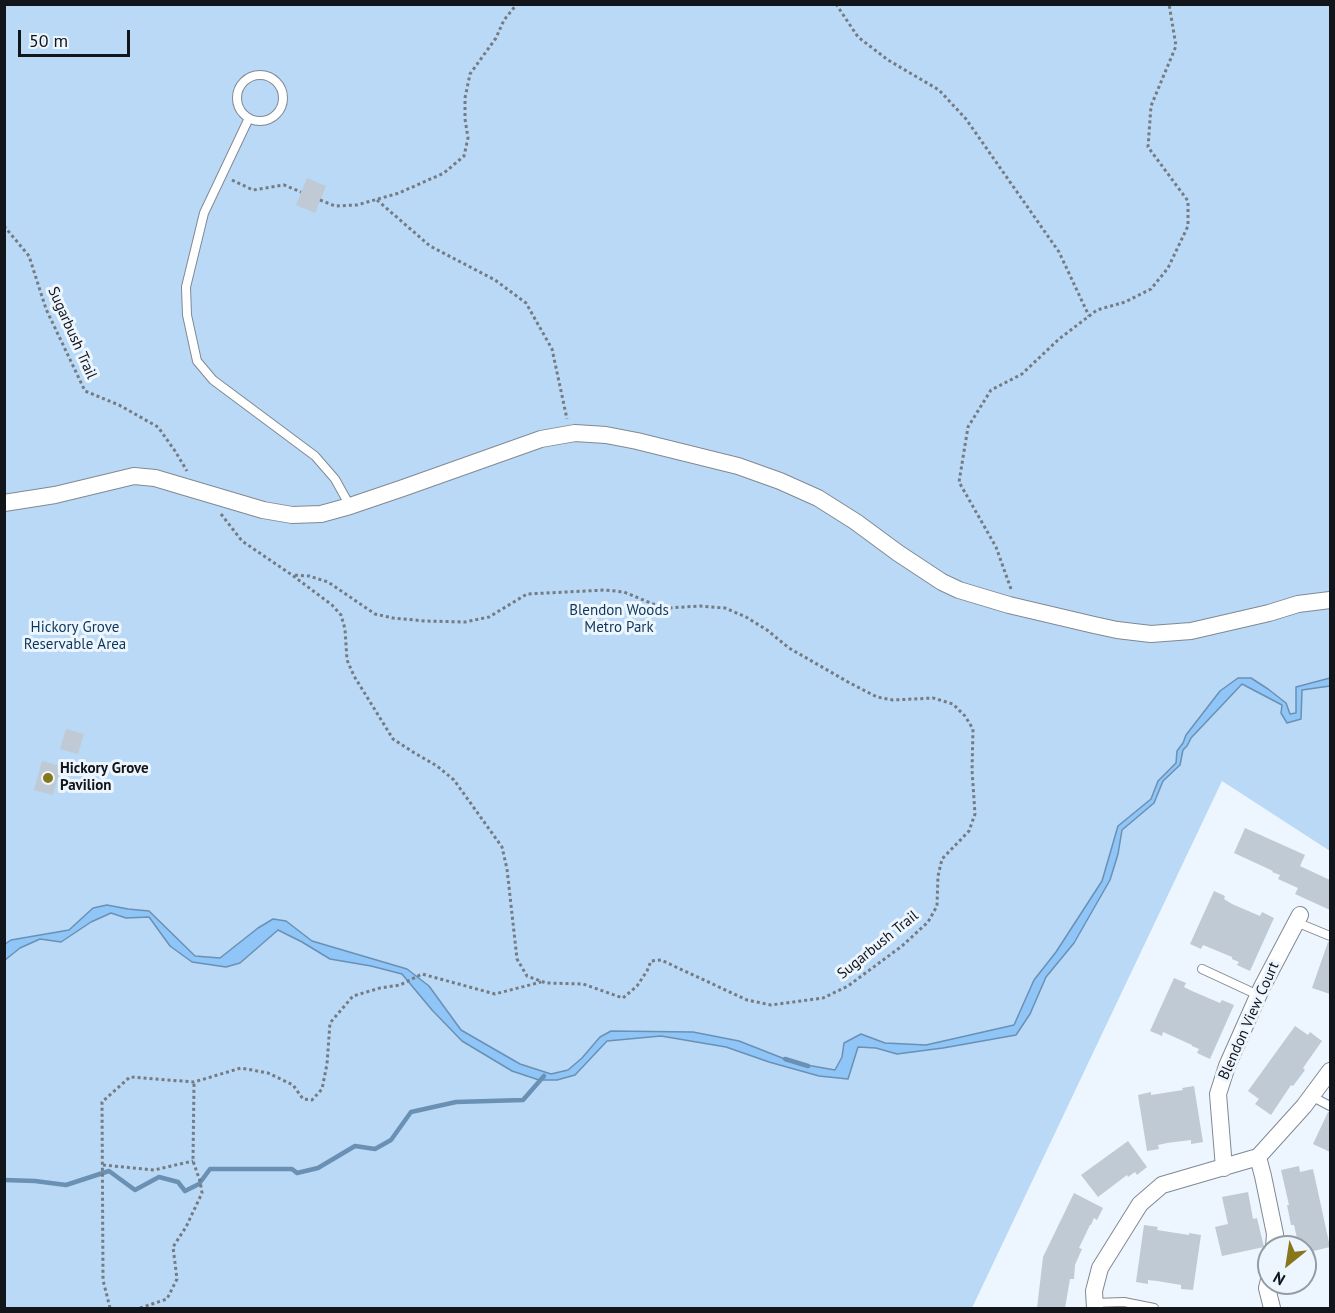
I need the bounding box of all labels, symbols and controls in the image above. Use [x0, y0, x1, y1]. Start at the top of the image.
scale bar [21, 18, 134, 56]
text: 50 m [29, 29, 68, 52]
street label: Sugarbush Trail [44, 284, 100, 382]
park label: Blendon Woods Metro Park [569, 602, 669, 637]
park label: Hickory Grove Reservable Area [24, 619, 126, 654]
place label: Hickory Grove Pavilion [60, 760, 149, 795]
marker: Hickory Grove Pavilion [41, 771, 55, 785]
street label: Sugarbush Trail [834, 907, 922, 983]
street label: Blendon View Court [1215, 959, 1283, 1083]
north arrow [1257, 1235, 1317, 1295]
text: N [1269, 1268, 1289, 1290]

